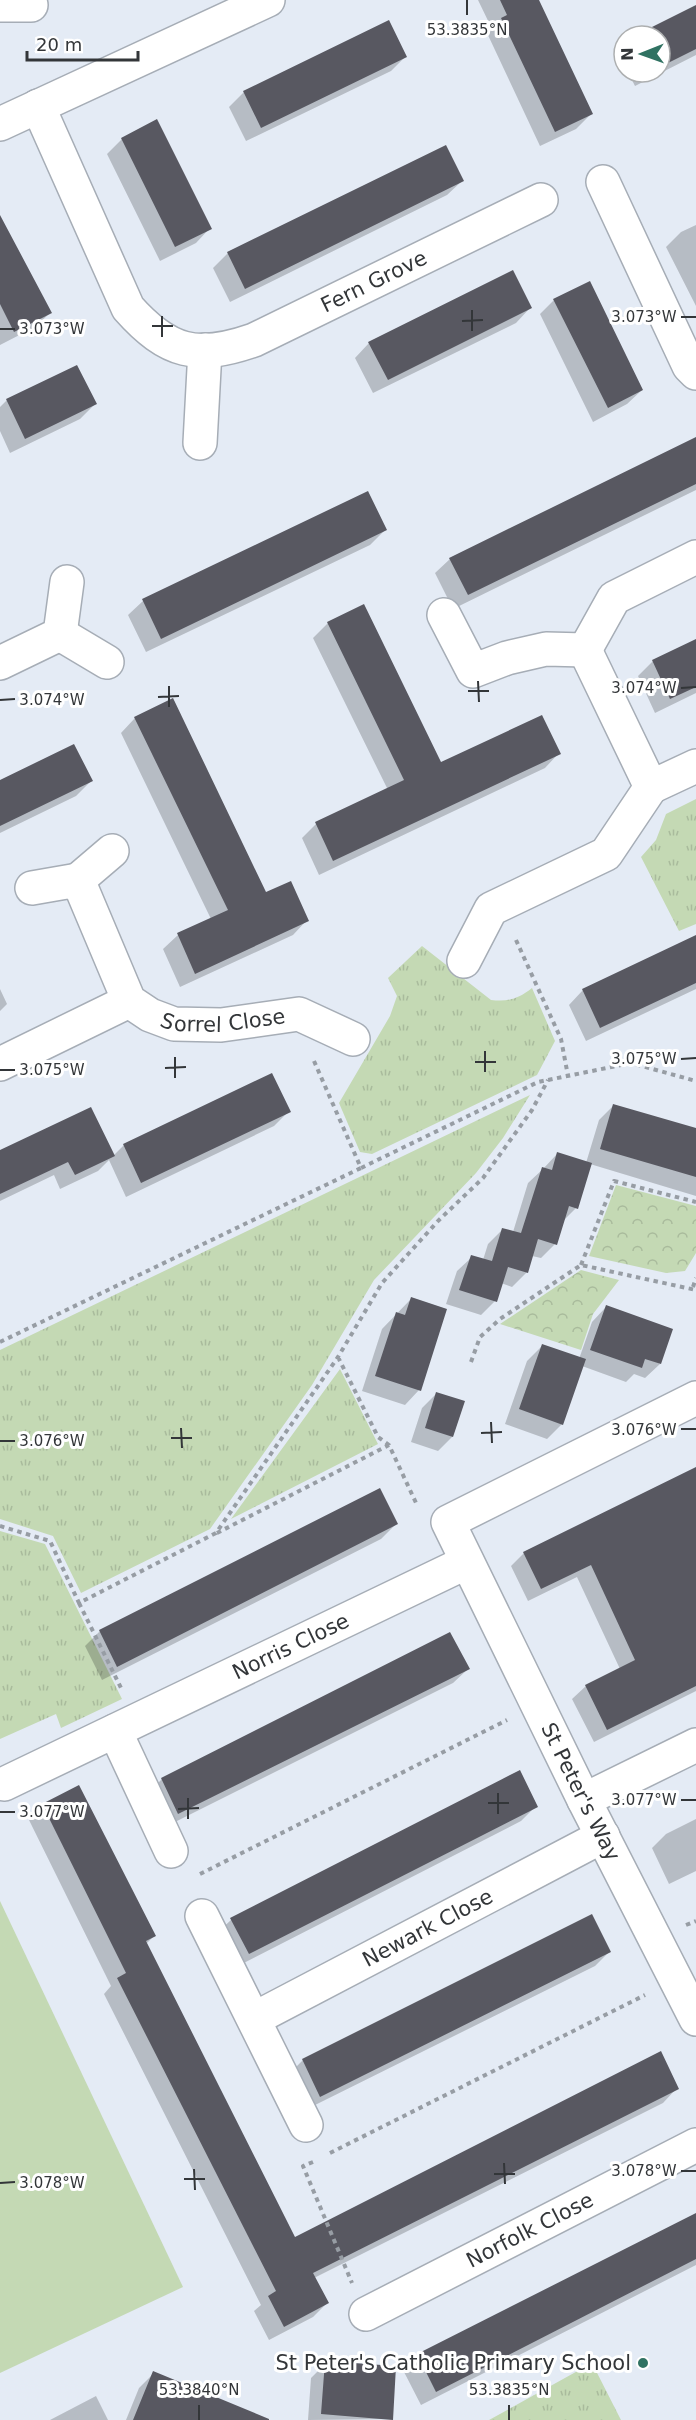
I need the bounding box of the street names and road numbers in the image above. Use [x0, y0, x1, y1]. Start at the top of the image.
street label: Fern Grove [317, 246, 431, 317]
street label: Sorrel Close [157, 1004, 287, 1037]
street label: Norris Close [229, 1608, 353, 1685]
street label: St Peter's Way [536, 1719, 625, 1865]
street label: Newark Close [358, 1884, 497, 1972]
street label: Norfolk Close [462, 2188, 597, 2273]

